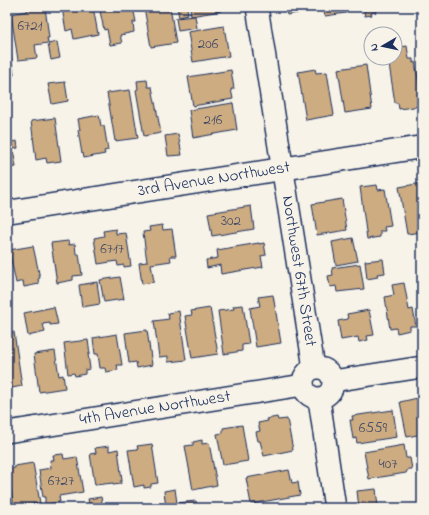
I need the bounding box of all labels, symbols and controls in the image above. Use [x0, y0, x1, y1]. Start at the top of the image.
house number: 6721 [17, 15, 43, 37]
north arrow [363, 26, 403, 66]
house number: 206 [198, 33, 219, 55]
text: N [366, 42, 383, 52]
house number: 216 [204, 109, 223, 131]
street label: 3rd Avenue Northwest [136, 155, 292, 203]
street label: Northwest 67th Street [275, 194, 323, 348]
house number: 302 [221, 210, 242, 232]
house number: 6717 [100, 238, 124, 260]
street label: 4th Avenue Northwest [78, 384, 233, 432]
house number: 6559 [359, 417, 388, 439]
house number: 407 [379, 453, 397, 475]
house number: 6727 [48, 470, 74, 492]

